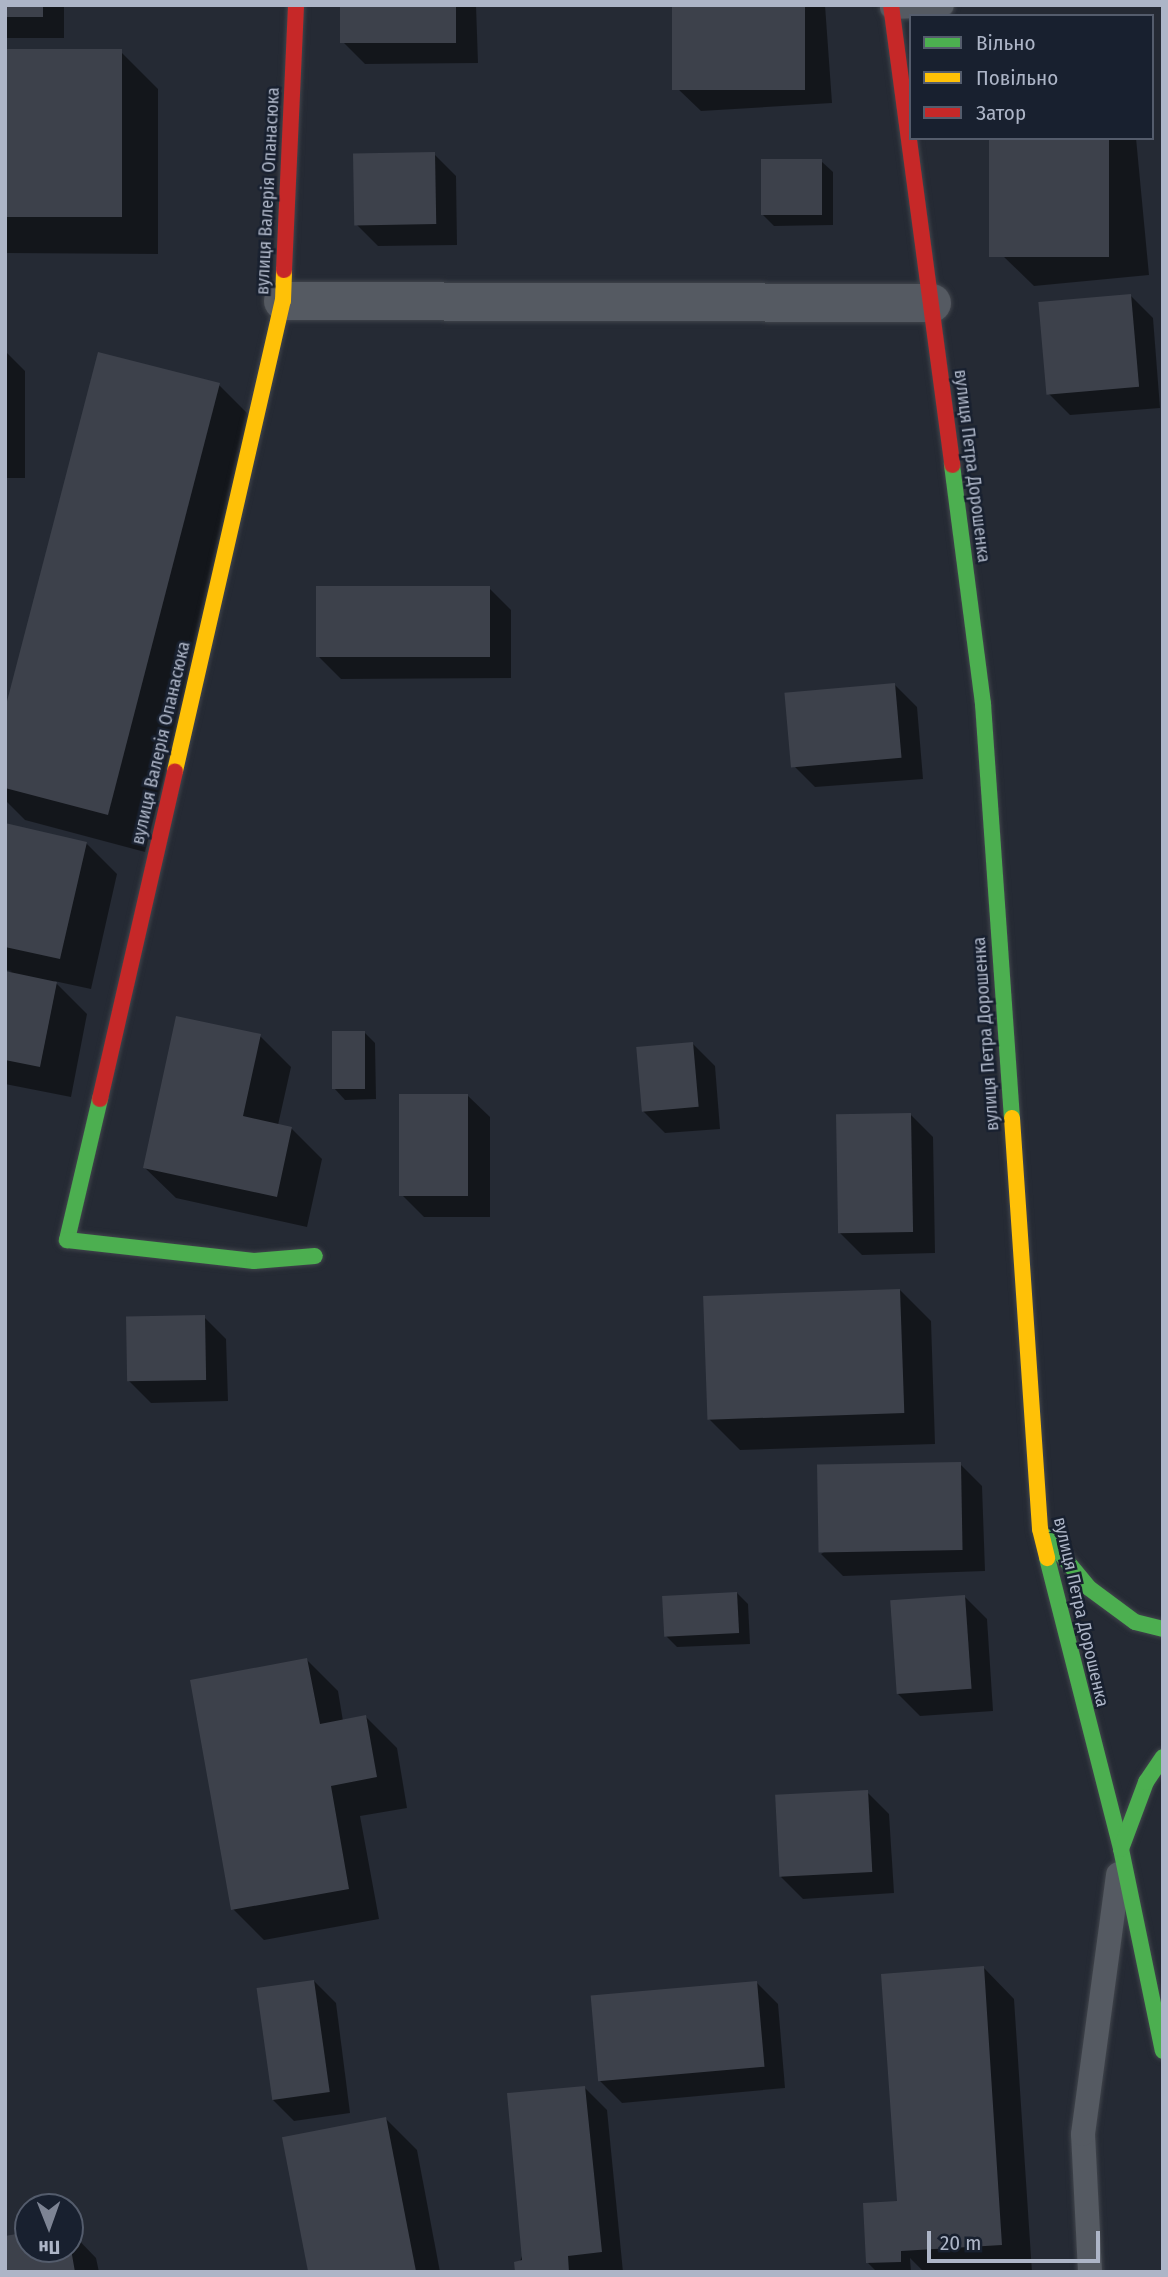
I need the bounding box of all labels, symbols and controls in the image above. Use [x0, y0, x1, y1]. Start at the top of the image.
legend [909, 14, 1154, 140]
text: Вільно [976, 30, 1036, 56]
text: Повільно [976, 65, 1058, 91]
street label: вулиця Валерія Опанасюка [252, 87, 284, 295]
text: Затор [976, 100, 1026, 126]
street label: вулиця Петра Дорошенка [949, 368, 995, 564]
street label: вулиця Валерія Опанасюка [127, 639, 195, 847]
street label: вулиця Петра Дорошенка [968, 936, 1004, 1132]
street label: вулиця Петра Дорошенка [1049, 1515, 1113, 1709]
north arrow [14, 2193, 84, 2263]
scale bar [930, 2218, 1103, 2262]
text: 20 m [940, 2230, 981, 2256]
text: Пн [38, 2236, 60, 2259]

